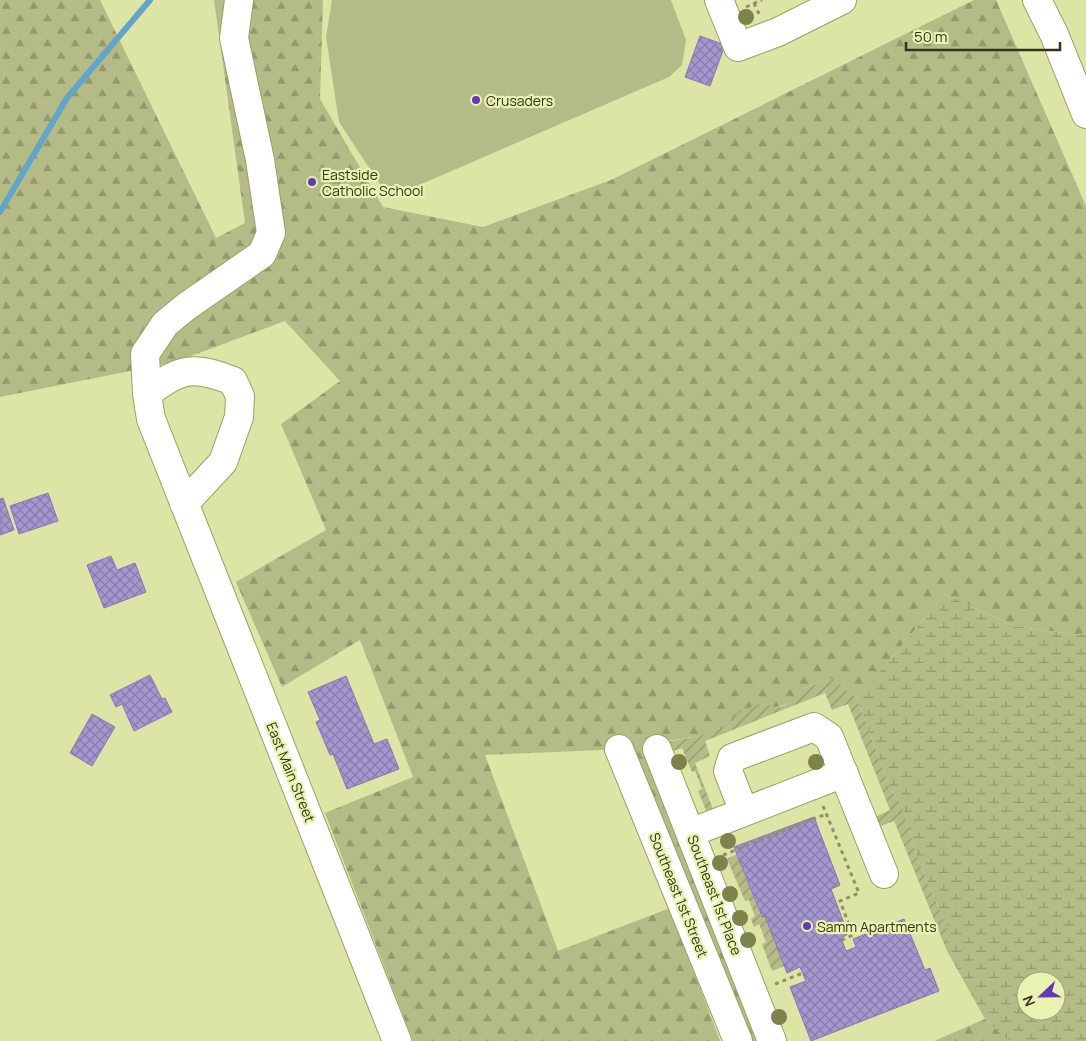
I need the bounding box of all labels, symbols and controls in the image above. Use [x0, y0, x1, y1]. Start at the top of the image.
scale bar [906, 20, 1060, 52]
text: 50 m [914, 26, 948, 47]
place label: Crusaders [486, 91, 553, 110]
marker: Crusaders [470, 94, 482, 106]
place label: Eastside Catholic School [322, 165, 424, 200]
marker: Eastside Catholic School [306, 176, 318, 188]
street label: East Main Street [262, 719, 320, 825]
street label: Southeast 1st Street [645, 830, 713, 961]
street label: Southeast 1st Place [683, 832, 747, 958]
place label: Samm Apartments [817, 917, 937, 936]
marker: Samm Apartments [801, 920, 813, 932]
north arrow [1016, 971, 1066, 1021]
text: N [1018, 993, 1039, 1009]

